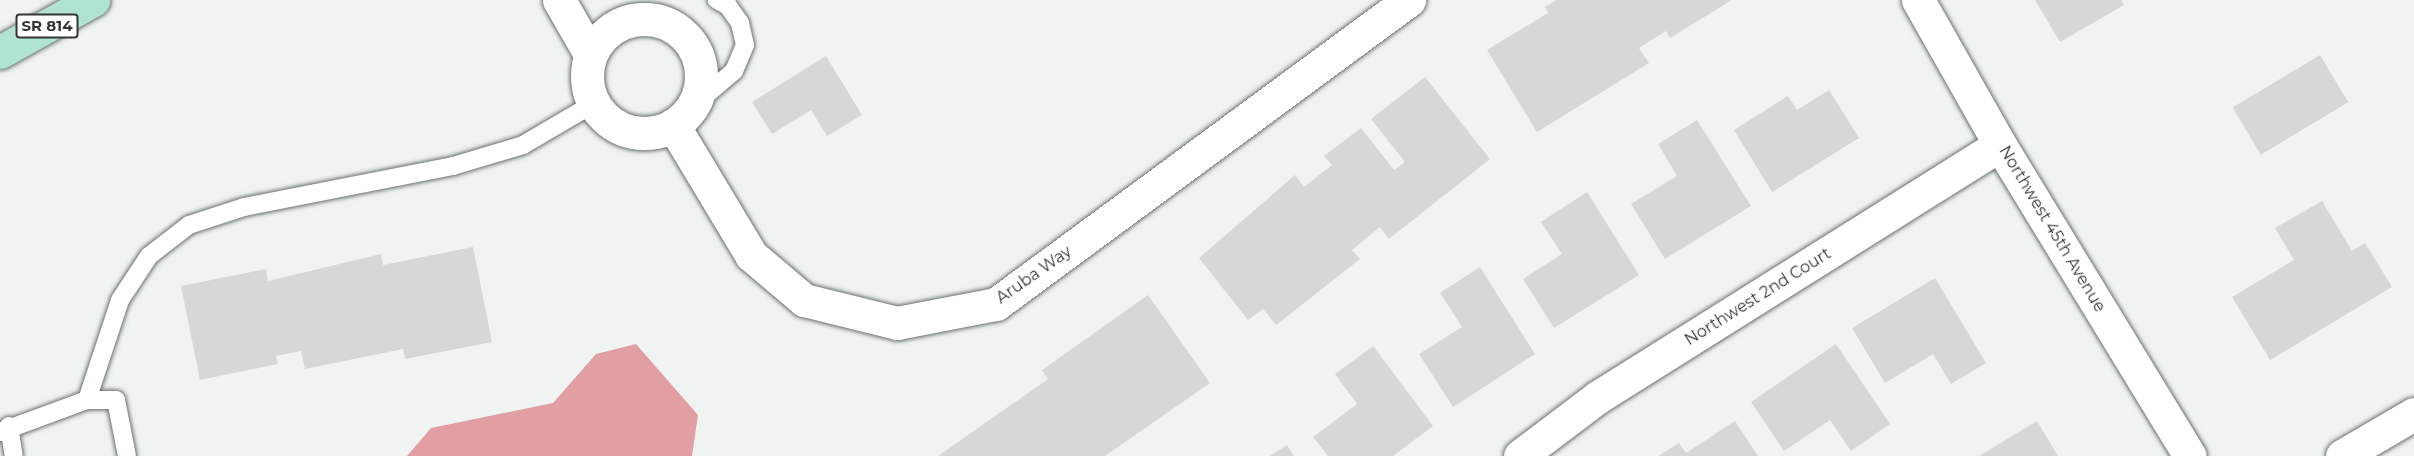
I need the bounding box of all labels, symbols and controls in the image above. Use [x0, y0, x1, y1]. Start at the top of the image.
road number: SR 814 [15, 14, 78, 38]
street label: Northwest 45th Avenue [1995, 142, 2109, 316]
street label: Aruba Way [993, 242, 1075, 308]
street label: Northwest 2nd Court [1681, 244, 1835, 350]

